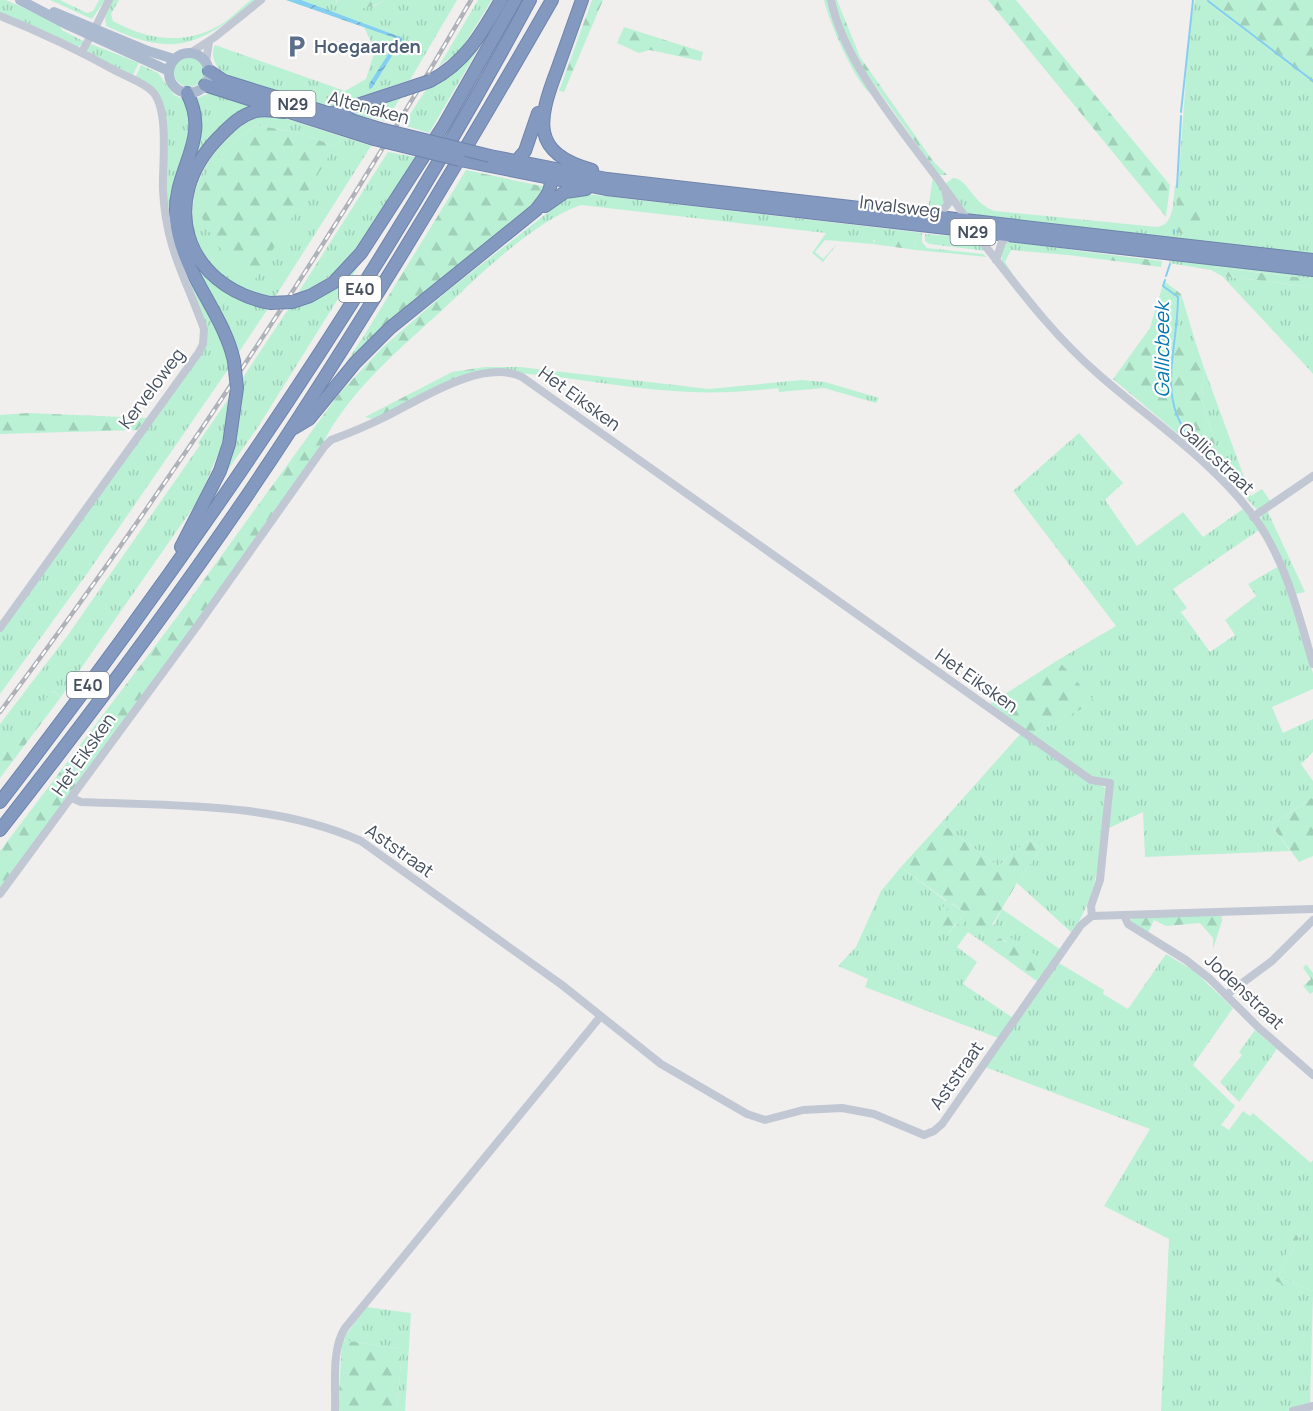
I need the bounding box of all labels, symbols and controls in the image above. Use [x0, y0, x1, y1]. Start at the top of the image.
parking icon: Hoegaarden [283, 33, 309, 59]
place label: Hoegaarden [314, 34, 421, 58]
street label: Altenaken [326, 85, 412, 129]
road number: N29 [270, 91, 316, 117]
street label: Invalsweg [858, 189, 942, 223]
road number: N29 [950, 219, 996, 245]
road number: E40 [339, 276, 381, 302]
water label: Gallicbeek [1148, 299, 1175, 398]
street label: Kerveloweg [113, 343, 189, 433]
street label: Het Eiksken [534, 360, 626, 436]
street label: Gallicstraat [1174, 417, 1260, 499]
street label: Het Eiksken [931, 643, 1023, 717]
road number: E40 [67, 672, 109, 698]
street label: Het Eiksken [46, 708, 120, 800]
street label: Aststraat [361, 818, 439, 882]
street label: Jodenstraat [1200, 948, 1290, 1034]
street label: Aststraat [924, 1036, 988, 1114]

